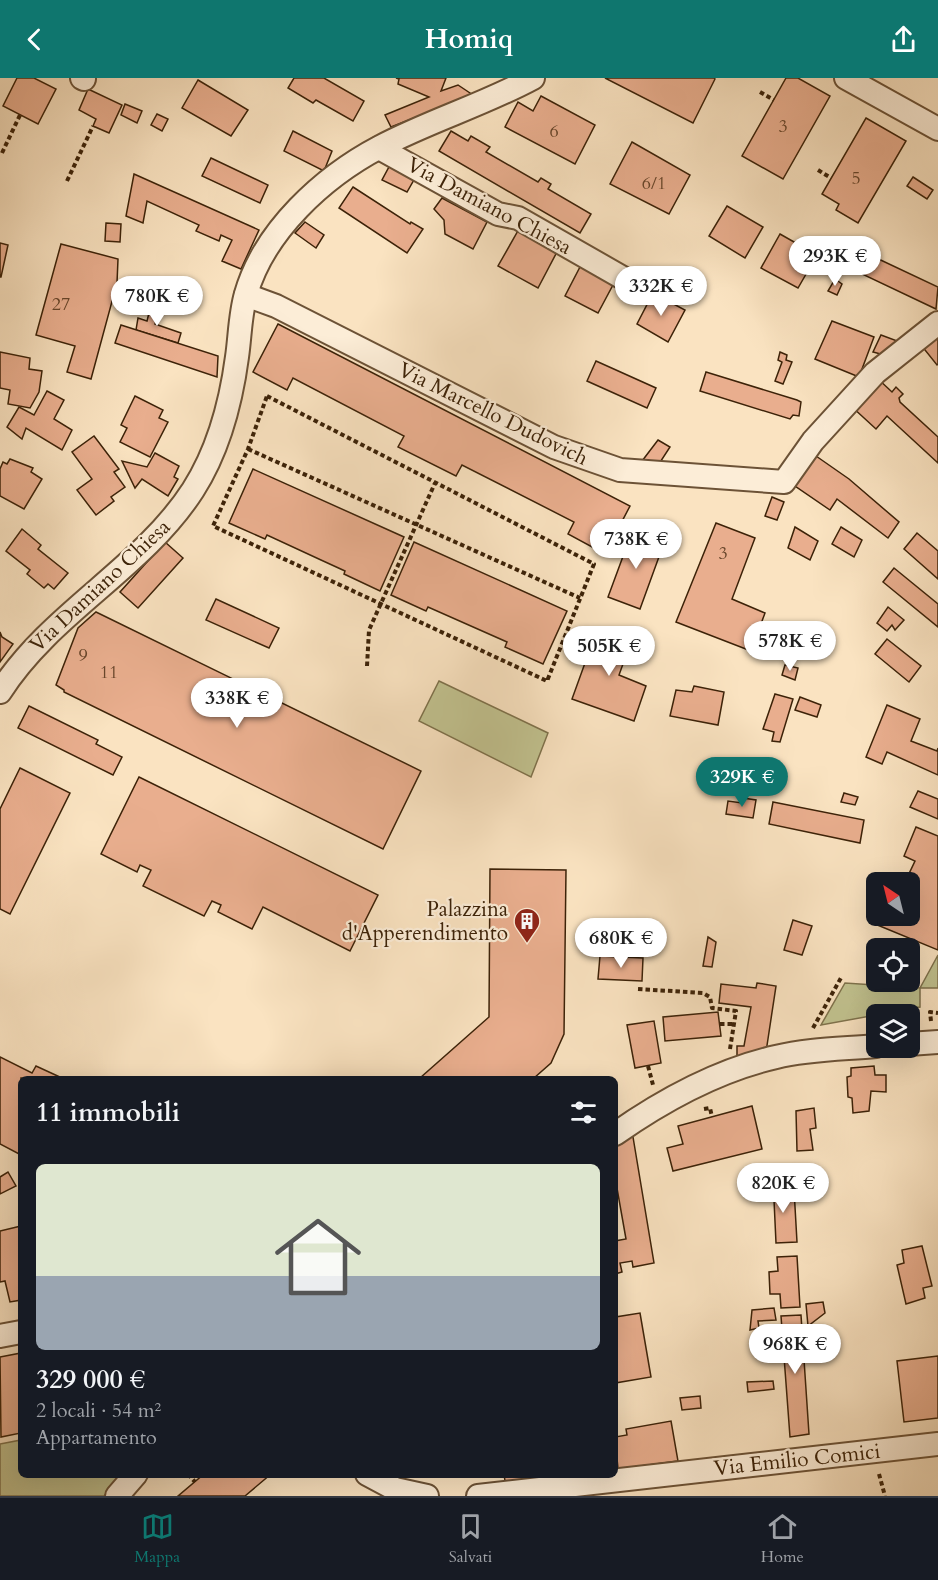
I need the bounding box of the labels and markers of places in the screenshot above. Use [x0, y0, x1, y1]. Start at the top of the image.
pin: 293K € [786, 236, 884, 287]
pin: 332K € [612, 266, 710, 317]
pin: 780K € [108, 276, 206, 327]
pin: 738K € [587, 519, 685, 570]
pin: 578K € [741, 621, 839, 672]
pin: 505K € [560, 626, 658, 677]
pin: 338K € [188, 678, 286, 729]
pin: 329K € [693, 757, 791, 808]
place label: Palazzina d'Apperendimento [342, 895, 508, 948]
building icon: Palazzina d'Apperendimento [512, 906, 542, 944]
pin: 680K € [572, 918, 670, 969]
pin: 820K € [734, 1163, 832, 1214]
pin: 968K € [746, 1324, 844, 1375]

